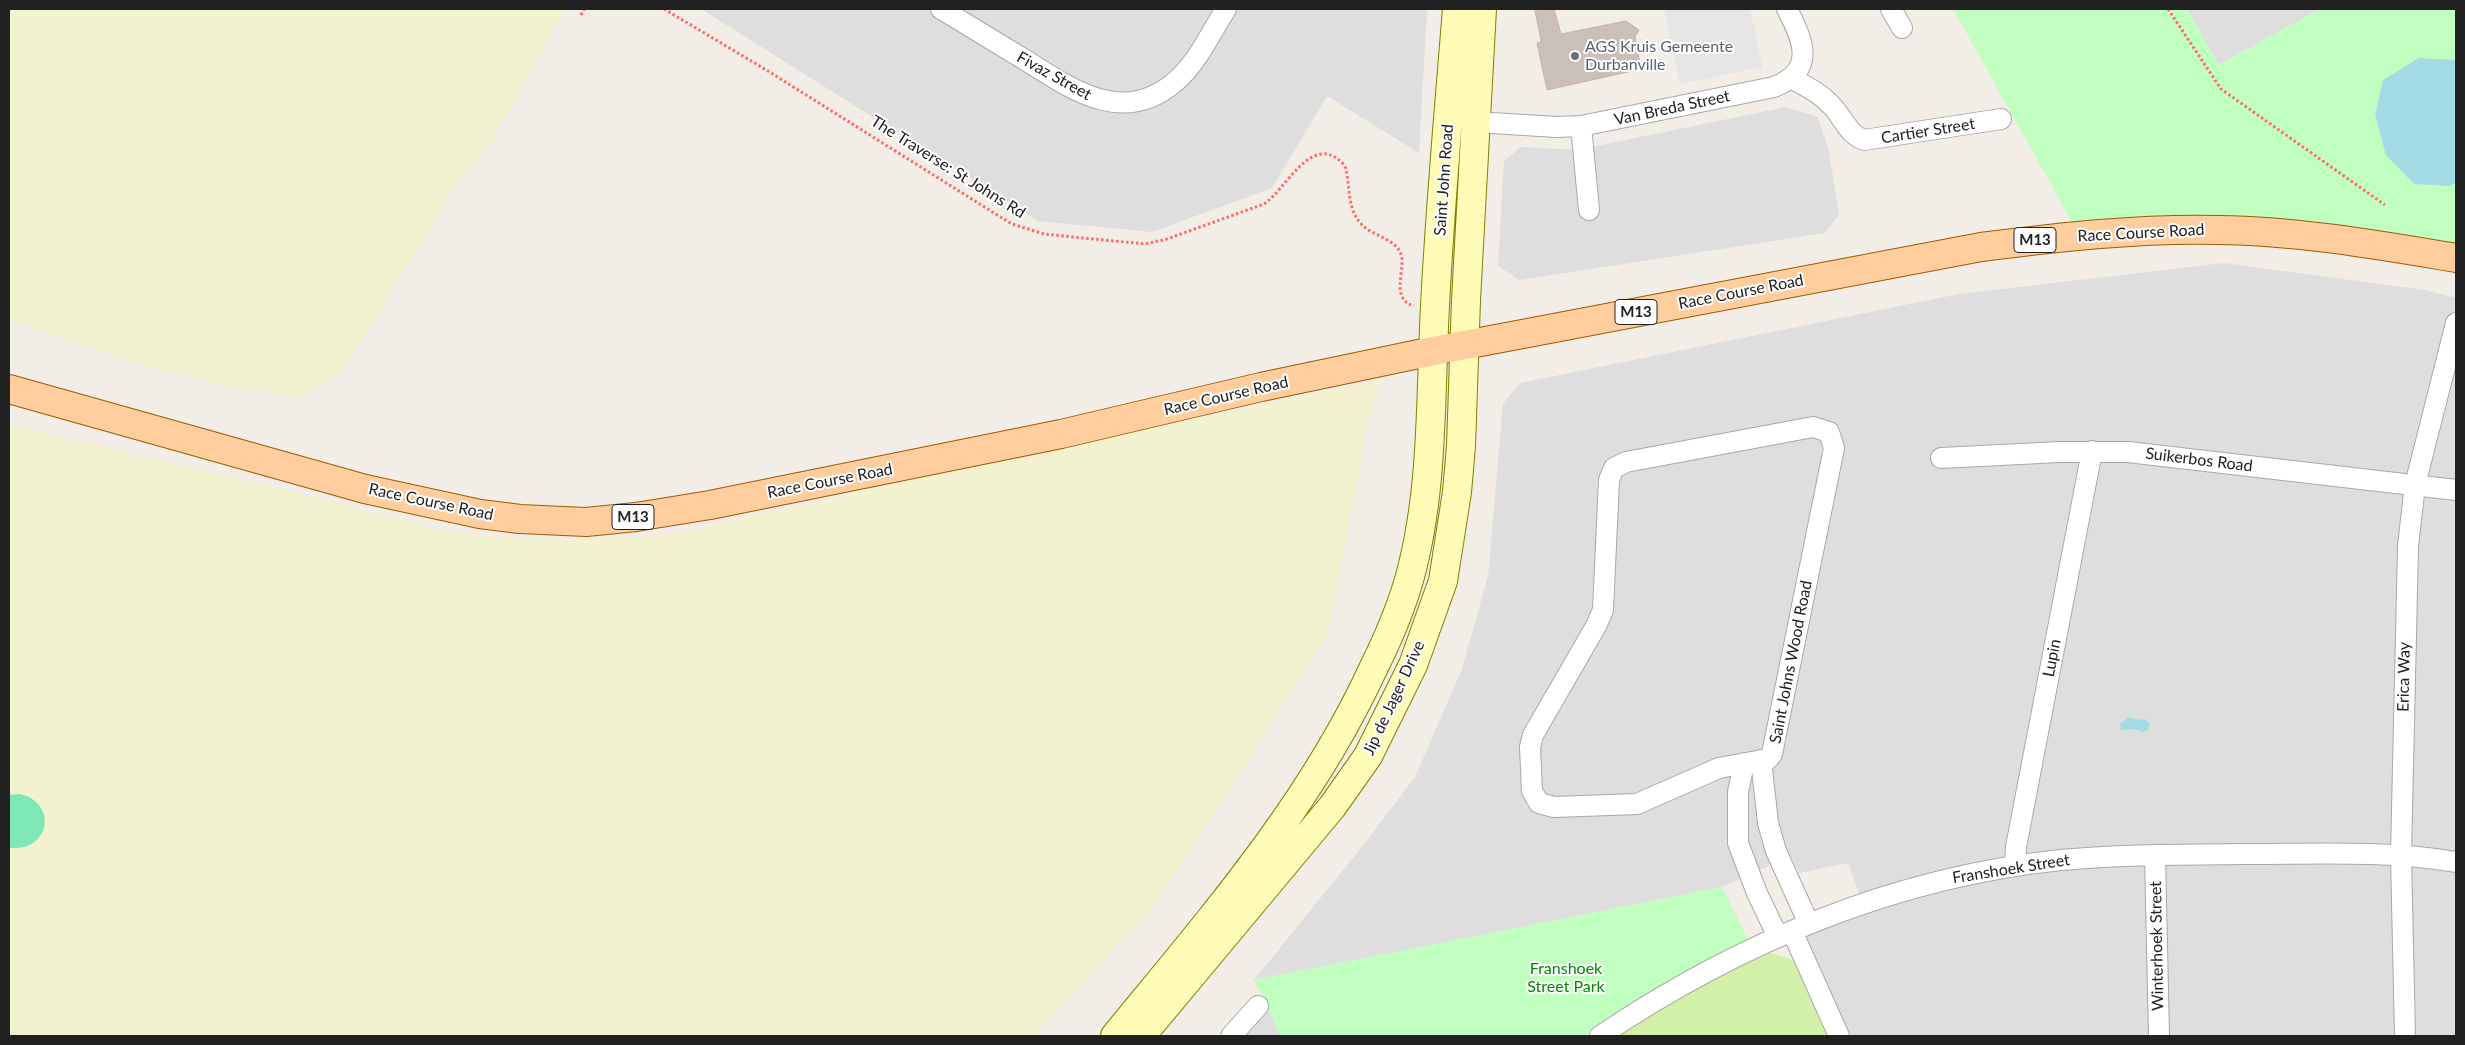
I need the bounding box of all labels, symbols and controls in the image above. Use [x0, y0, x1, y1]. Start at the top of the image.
place label: AGS Kruis Gemeente Durbanville [1585, 37, 1733, 75]
street label: Fivaz Street [1013, 48, 1095, 104]
marker: AGS Kruis Gemeente Durbanville [1569, 50, 1581, 62]
street label: Van Breda Street [1612, 86, 1732, 130]
street label: The Traverse: St Johns Rd [867, 111, 1029, 223]
street label: Cartier Street [1880, 114, 1976, 148]
street label: Saint John Road [1431, 123, 1457, 237]
street label: Race Course Road [2077, 220, 2205, 246]
road number: M13 [2014, 228, 2056, 252]
street label: Race Course Road [1677, 270, 1805, 314]
road number: M13 [1615, 300, 1657, 324]
street label: Race Course Road [1162, 372, 1290, 420]
street label: Suikerbos Road [2144, 444, 2254, 476]
street label: Race Course Road [766, 459, 894, 503]
street label: Race Course Road [367, 479, 495, 525]
road number: M13 [612, 504, 654, 530]
street label: Saint Johns Wood Road [1766, 579, 1816, 745]
street label: Lupin [2039, 637, 2065, 679]
street label: Jip de Jager Drive [1359, 638, 1429, 758]
street label: Erica Way [2394, 642, 2414, 712]
street label: Franshoek Street [1951, 850, 2071, 888]
street label: Winterhoek Street [2146, 881, 2168, 1011]
park label: Franshoek Street Park [1527, 959, 1605, 997]

